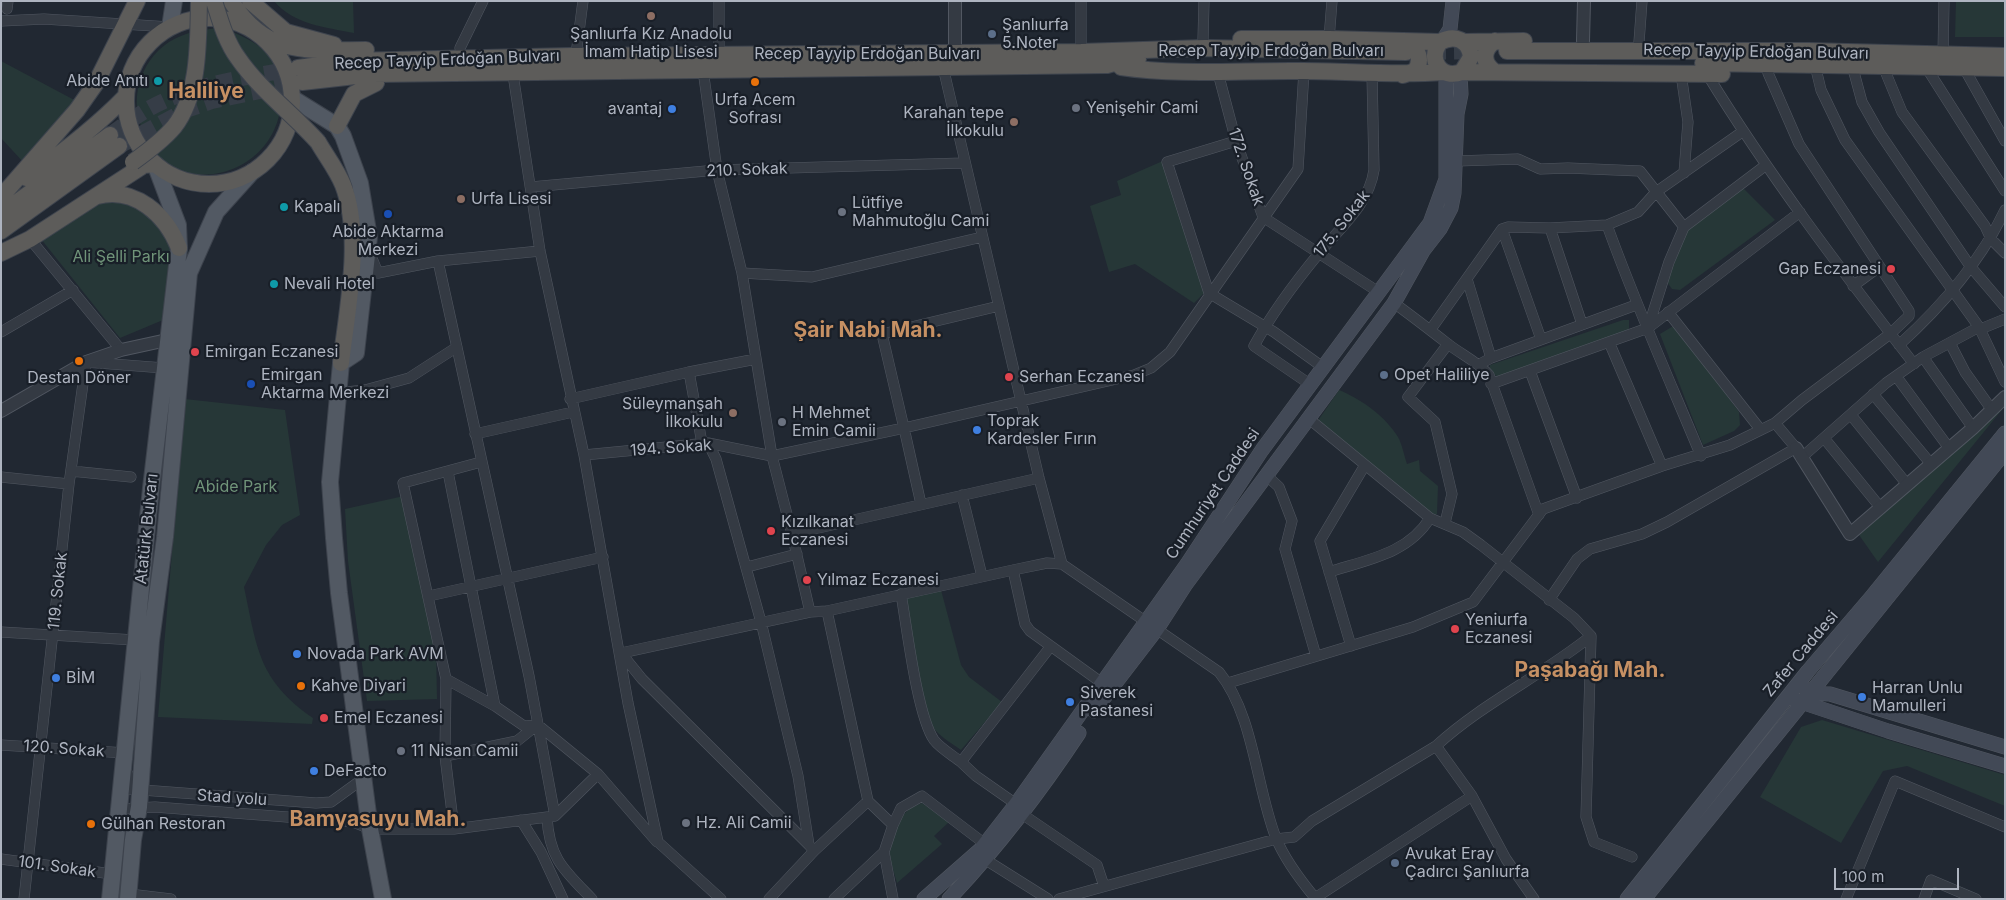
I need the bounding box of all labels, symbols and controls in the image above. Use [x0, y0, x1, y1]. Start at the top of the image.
marker: Şanlıurfa Kız Anadolu İmam Hatip Lisesi [645, 10, 657, 22]
place label: Şanlıurfa 5.Noter [1002, 15, 1069, 53]
place label: Şanlıurfa Kız Anadolu İmam Hatip Lisesi [570, 24, 732, 62]
marker: Şanlıurfa 5.Noter [986, 28, 998, 40]
street label: Recep Tayyip Erdoğan Bulvarı [1643, 40, 1869, 64]
street label: Recep Tayyip Erdoğan Bulvarı [1158, 41, 1384, 61]
street label: Recep Tayyip Erdoğan Bulvarı [754, 44, 980, 64]
street label: Recep Tayyip Erdoğan Bulvarı [334, 46, 560, 74]
place label: Abide Anıtı [66, 71, 148, 91]
marker: Abide Anıtı [152, 75, 164, 87]
marker: Urfa Acem Sofrası [749, 76, 761, 88]
district label: Haliliye [168, 79, 244, 105]
place label: Urfa Acem Sofrası [715, 90, 795, 128]
place label: Yenişehir Cami [1086, 98, 1198, 118]
place label: avantaj [608, 99, 662, 119]
marker: Yenişehir Cami [1070, 102, 1082, 114]
marker: avantaj [666, 103, 678, 115]
place label: Karahan tepe İlkokulu [903, 103, 1004, 141]
marker: Karahan tepe İlkokulu [1008, 116, 1020, 128]
street label: 172. Sokak [1224, 126, 1268, 208]
street label: 210. Sokak [706, 159, 788, 181]
street label: 175. Sokak [1310, 186, 1374, 262]
place label: Urfa Lisesi [471, 189, 551, 209]
marker: Urfa Lisesi [455, 193, 467, 205]
place label: Lütfiye Mahmutoğlu Cami [852, 193, 989, 231]
place label: Kapalı [294, 197, 340, 217]
marker: Kapalı [278, 201, 290, 213]
marker: Lütfiye Mahmutoğlu Cami [836, 206, 848, 218]
marker: Abide Aktarma Merkezi [382, 208, 394, 220]
place label: Abide Aktarma Merkezi [332, 222, 444, 260]
park label: Ali Şelli Parkı [72, 247, 170, 267]
place label: Gap Eczanesi [1778, 259, 1881, 279]
marker: Gap Eczanesi [1885, 263, 1897, 275]
place label: Nevali Hotel [284, 274, 375, 294]
marker: Nevali Hotel [268, 278, 280, 290]
district label: Şair Nabi Mah. [793, 318, 943, 344]
place label: Emirgan Eczanesi [205, 342, 338, 362]
marker: Emirgan Eczanesi [189, 346, 201, 358]
marker: Destan Döner [73, 355, 85, 367]
place label: Emirgan Aktarma Merkezi [261, 365, 389, 403]
place label: Opet Haliliye [1394, 365, 1489, 385]
place label: Serhan Eczanesi [1019, 367, 1145, 387]
place label: Destan Döner [27, 368, 131, 388]
marker: Opet Haliliye [1378, 369, 1390, 381]
marker: Serhan Eczanesi [1003, 371, 1015, 383]
marker: Emirgan Aktarma Merkezi [245, 378, 257, 390]
place label: Süleymanşah İlkokulu [622, 394, 723, 432]
place label: H Mehmet Emin Camii [792, 403, 876, 441]
marker: Süleymanşah İlkokulu [727, 407, 739, 419]
place label: Toprak Kardesler Fırın [987, 411, 1097, 449]
marker: H Mehmet Emin Camii [776, 416, 788, 428]
marker: Toprak Kardesler Fırın [971, 424, 983, 436]
street label: Cumhuriyet Caddesi [1162, 425, 1264, 563]
street label: 194. Sokak [630, 436, 712, 460]
street label: Atatürk Bulvarı [132, 473, 162, 585]
park label: Abide Park [195, 477, 277, 497]
place label: Kızılkanat Eczanesi [781, 512, 854, 550]
marker: Kızılkanat Eczanesi [765, 525, 777, 537]
street label: 119. Sokak [44, 551, 72, 631]
place label: Yılmaz Eczanesi [817, 570, 939, 590]
marker: Yılmaz Eczanesi [801, 574, 813, 586]
street label: Zafer Caddesi [1759, 607, 1843, 701]
place label: Yeniurfa Eczanesi [1465, 610, 1532, 648]
marker: Yeniurfa Eczanesi [1449, 623, 1461, 635]
place label: Novada Park AVM [307, 644, 444, 664]
marker: Novada Park AVM [291, 648, 303, 660]
district label: Paşabağı Mah. [1515, 658, 1665, 684]
place label: BİM [66, 668, 95, 688]
marker: BİM [50, 672, 62, 684]
place label: Kahve Diyari [311, 676, 406, 696]
place label: Harran Unlu Mamulleri [1872, 678, 1963, 716]
marker: Kahve Diyari [295, 680, 307, 692]
place label: Siverek Pastanesi [1080, 683, 1153, 721]
marker: Harran Unlu Mamulleri [1856, 691, 1868, 703]
marker: Siverek Pastanesi [1064, 696, 1076, 708]
place label: Emel Eczanesi [334, 708, 443, 728]
marker: Emel Eczanesi [318, 712, 330, 724]
street label: 120. Sokak [23, 737, 105, 761]
place label: 11 Nisan Camii [411, 741, 518, 761]
marker: 11 Nisan Camii [395, 745, 407, 757]
place label: DeFacto [324, 761, 387, 781]
marker: DeFacto [308, 765, 320, 777]
street label: Stad yolu [196, 786, 268, 810]
district label: Bamyasuyu Mah. [290, 807, 466, 833]
place label: Hz. Ali Camii [696, 813, 792, 833]
place label: Gülhan Restoran [101, 814, 226, 834]
marker: Hz. Ali Camii [680, 817, 692, 829]
marker: Gülhan Restoran [85, 818, 97, 830]
place label: Avukat Eray Çadırcı Şanlıurfa [1405, 844, 1529, 882]
street label: 101. Sokak [17, 852, 97, 882]
marker: Avukat Eray Çadırcı Şanlıurfa [1389, 857, 1401, 869]
scale bar [1836, 858, 1961, 890]
text: 100 m [1842, 867, 1884, 886]

